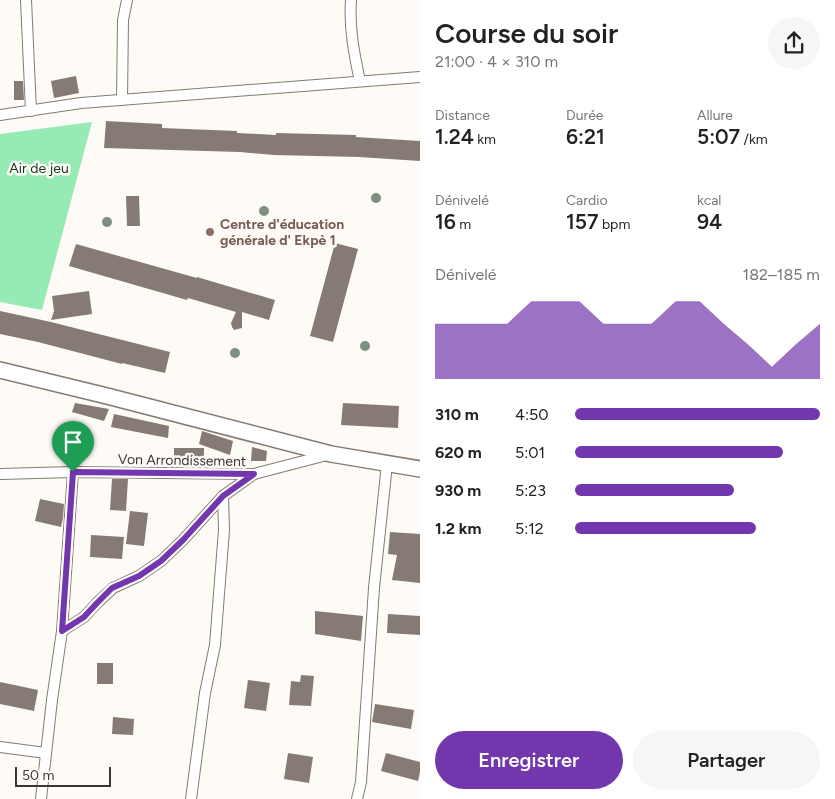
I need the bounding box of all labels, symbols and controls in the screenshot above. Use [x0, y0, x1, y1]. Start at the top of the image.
text: Course du soir [435, 16, 618, 50]
button: share [768, 17, 820, 69]
text: 21:00 · 4 × 310 m [435, 52, 558, 71]
text: Distance [435, 107, 490, 124]
text: Durée [566, 107, 603, 124]
text: Allure [697, 107, 733, 124]
text: 1.24 [435, 124, 474, 149]
text: 6:21 [566, 124, 605, 149]
text: 5:07 [697, 124, 740, 149]
text: km [474, 131, 496, 148]
text: /km [740, 131, 768, 148]
park label: Air de jeu [9, 160, 69, 177]
text: Dénivelé [435, 192, 489, 209]
text: Cardio [566, 192, 608, 209]
text: kcal [697, 192, 721, 209]
text: 16 [435, 209, 456, 234]
text: 157 [566, 209, 598, 234]
text: 94 [697, 209, 722, 234]
place label: Centre d'éducation générale d' Ekpè 1 [220, 216, 344, 249]
text: m [456, 216, 471, 233]
text: bpm [598, 216, 630, 233]
marker: Centre d'éducation générale d' Ekpè 1 [204, 226, 216, 238]
text: Dénivelé [435, 265, 497, 284]
text: 182–185 m [743, 265, 820, 284]
text: 310 m [435, 405, 479, 424]
text: 4:50 [515, 405, 548, 424]
pin [52, 421, 94, 472]
icon: arrive [59, 428, 87, 456]
text: 620 m [435, 443, 482, 462]
text: 5:01 [515, 443, 545, 462]
street label: Von Arrondissement [118, 451, 246, 470]
text: 930 m [435, 481, 481, 500]
text: 5:23 [515, 481, 546, 500]
text: 1.2 km [435, 519, 481, 538]
text: 5:12 [515, 519, 544, 538]
button: Enregistrer [435, 731, 623, 789]
button: Partager [633, 731, 820, 789]
scale bar [15, 764, 111, 787]
text: 50 m [22, 767, 54, 784]

